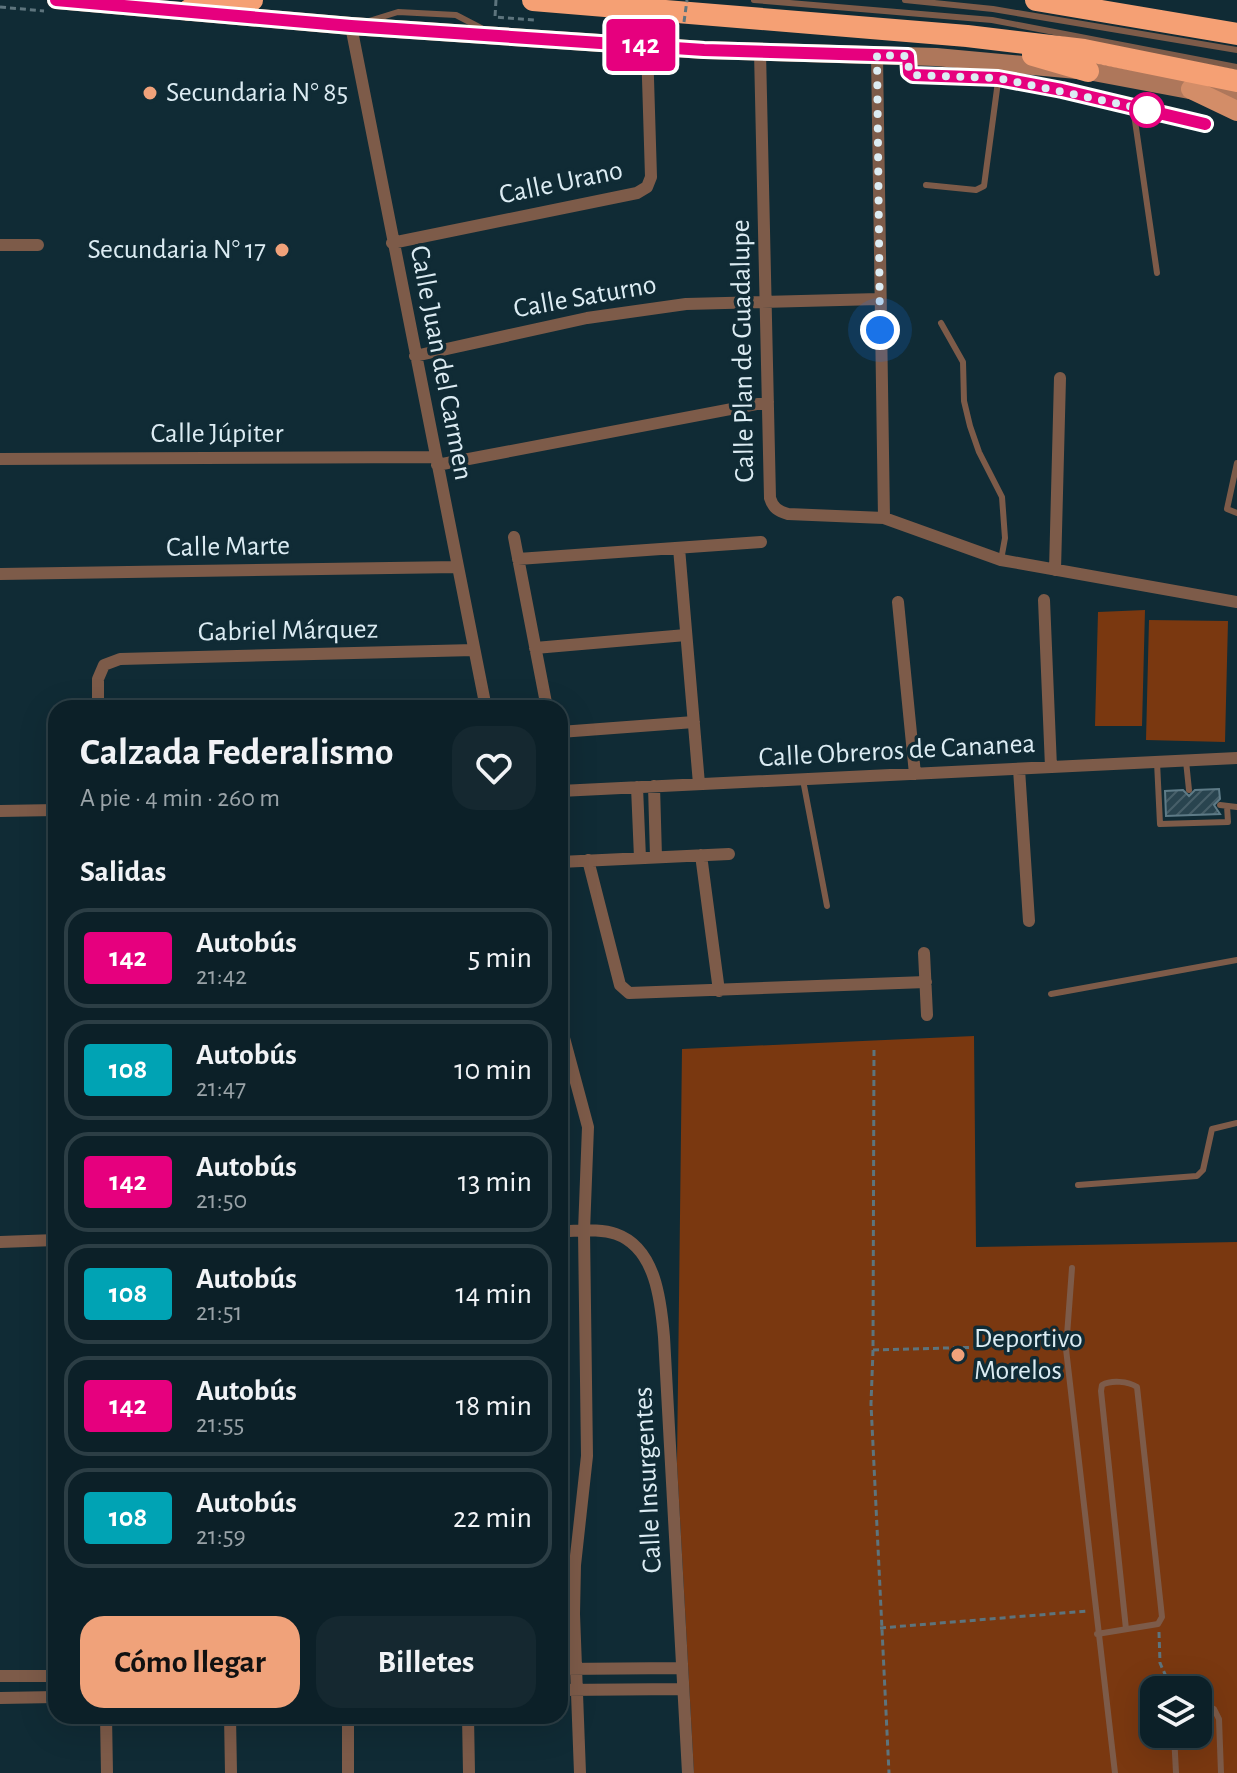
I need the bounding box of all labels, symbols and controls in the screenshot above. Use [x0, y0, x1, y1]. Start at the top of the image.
line badge: 142 [595, 19, 687, 71]
text: 142 [622, 31, 660, 59]
place label: Secundaria N° 85 [166, 79, 348, 107]
marker: Secundaria N° 85 [141, 84, 159, 102]
unlabelled marker [1130, 93, 1164, 127]
street label: Calle Urano [497, 156, 625, 210]
street label: Calle Plan de Guadalupe [727, 219, 759, 483]
place label: Secundaria N° 17 [87, 236, 266, 264]
marker: Secundaria N° 17 [273, 241, 291, 259]
street label: Calle Juan del Carmen [405, 243, 477, 483]
street label: Calle Saturno [511, 271, 659, 323]
your location [860, 310, 900, 350]
street label: Calle Júpiter [150, 420, 284, 448]
street label: Calle Marte [166, 532, 290, 562]
street label: Gabriel Márquez [198, 615, 378, 647]
button: heart [452, 726, 536, 810]
street label: Calle Obreros de Cananea [758, 730, 1036, 772]
text: Calzada Federalismo [80, 734, 394, 772]
text: A pie · 4 min · 260 m [80, 785, 280, 811]
text: Salidas [80, 857, 166, 887]
text: Autobús [196, 928, 297, 958]
text: 5 min [468, 943, 532, 973]
text: 142 [109, 944, 147, 972]
text: 21:42 [196, 963, 247, 989]
text: Autobús [196, 1040, 297, 1070]
text: 10 min [454, 1055, 532, 1085]
text: 108 [109, 1056, 147, 1084]
text: 21:47 [196, 1075, 246, 1101]
text: Autobús [196, 1152, 297, 1182]
text: 13 min [458, 1167, 532, 1197]
text: 142 [109, 1168, 147, 1196]
text: 21:50 [196, 1187, 247, 1213]
text: Autobús [196, 1264, 297, 1294]
text: 14 min [456, 1279, 532, 1309]
text: 108 [109, 1280, 147, 1308]
text: 21:51 [196, 1299, 243, 1325]
place label: Deportivo Morelos [974, 1325, 1083, 1385]
marker: Deportivo Morelos [949, 1346, 967, 1364]
text: Autobús [196, 1376, 297, 1406]
street label: Calle Insurgentes [629, 1386, 667, 1574]
text: 18 min [456, 1391, 532, 1421]
text: 142 [109, 1392, 147, 1420]
text: 21:55 [196, 1411, 244, 1437]
text: Autobús [196, 1488, 297, 1518]
text: 22 min [453, 1503, 532, 1533]
text: 108 [109, 1504, 147, 1532]
text: 21:59 [196, 1523, 246, 1549]
button: Cómo llegar [80, 1616, 300, 1708]
button: Billetes [316, 1616, 536, 1708]
map controls [1140, 1676, 1212, 1748]
button: layers [1140, 1676, 1212, 1748]

